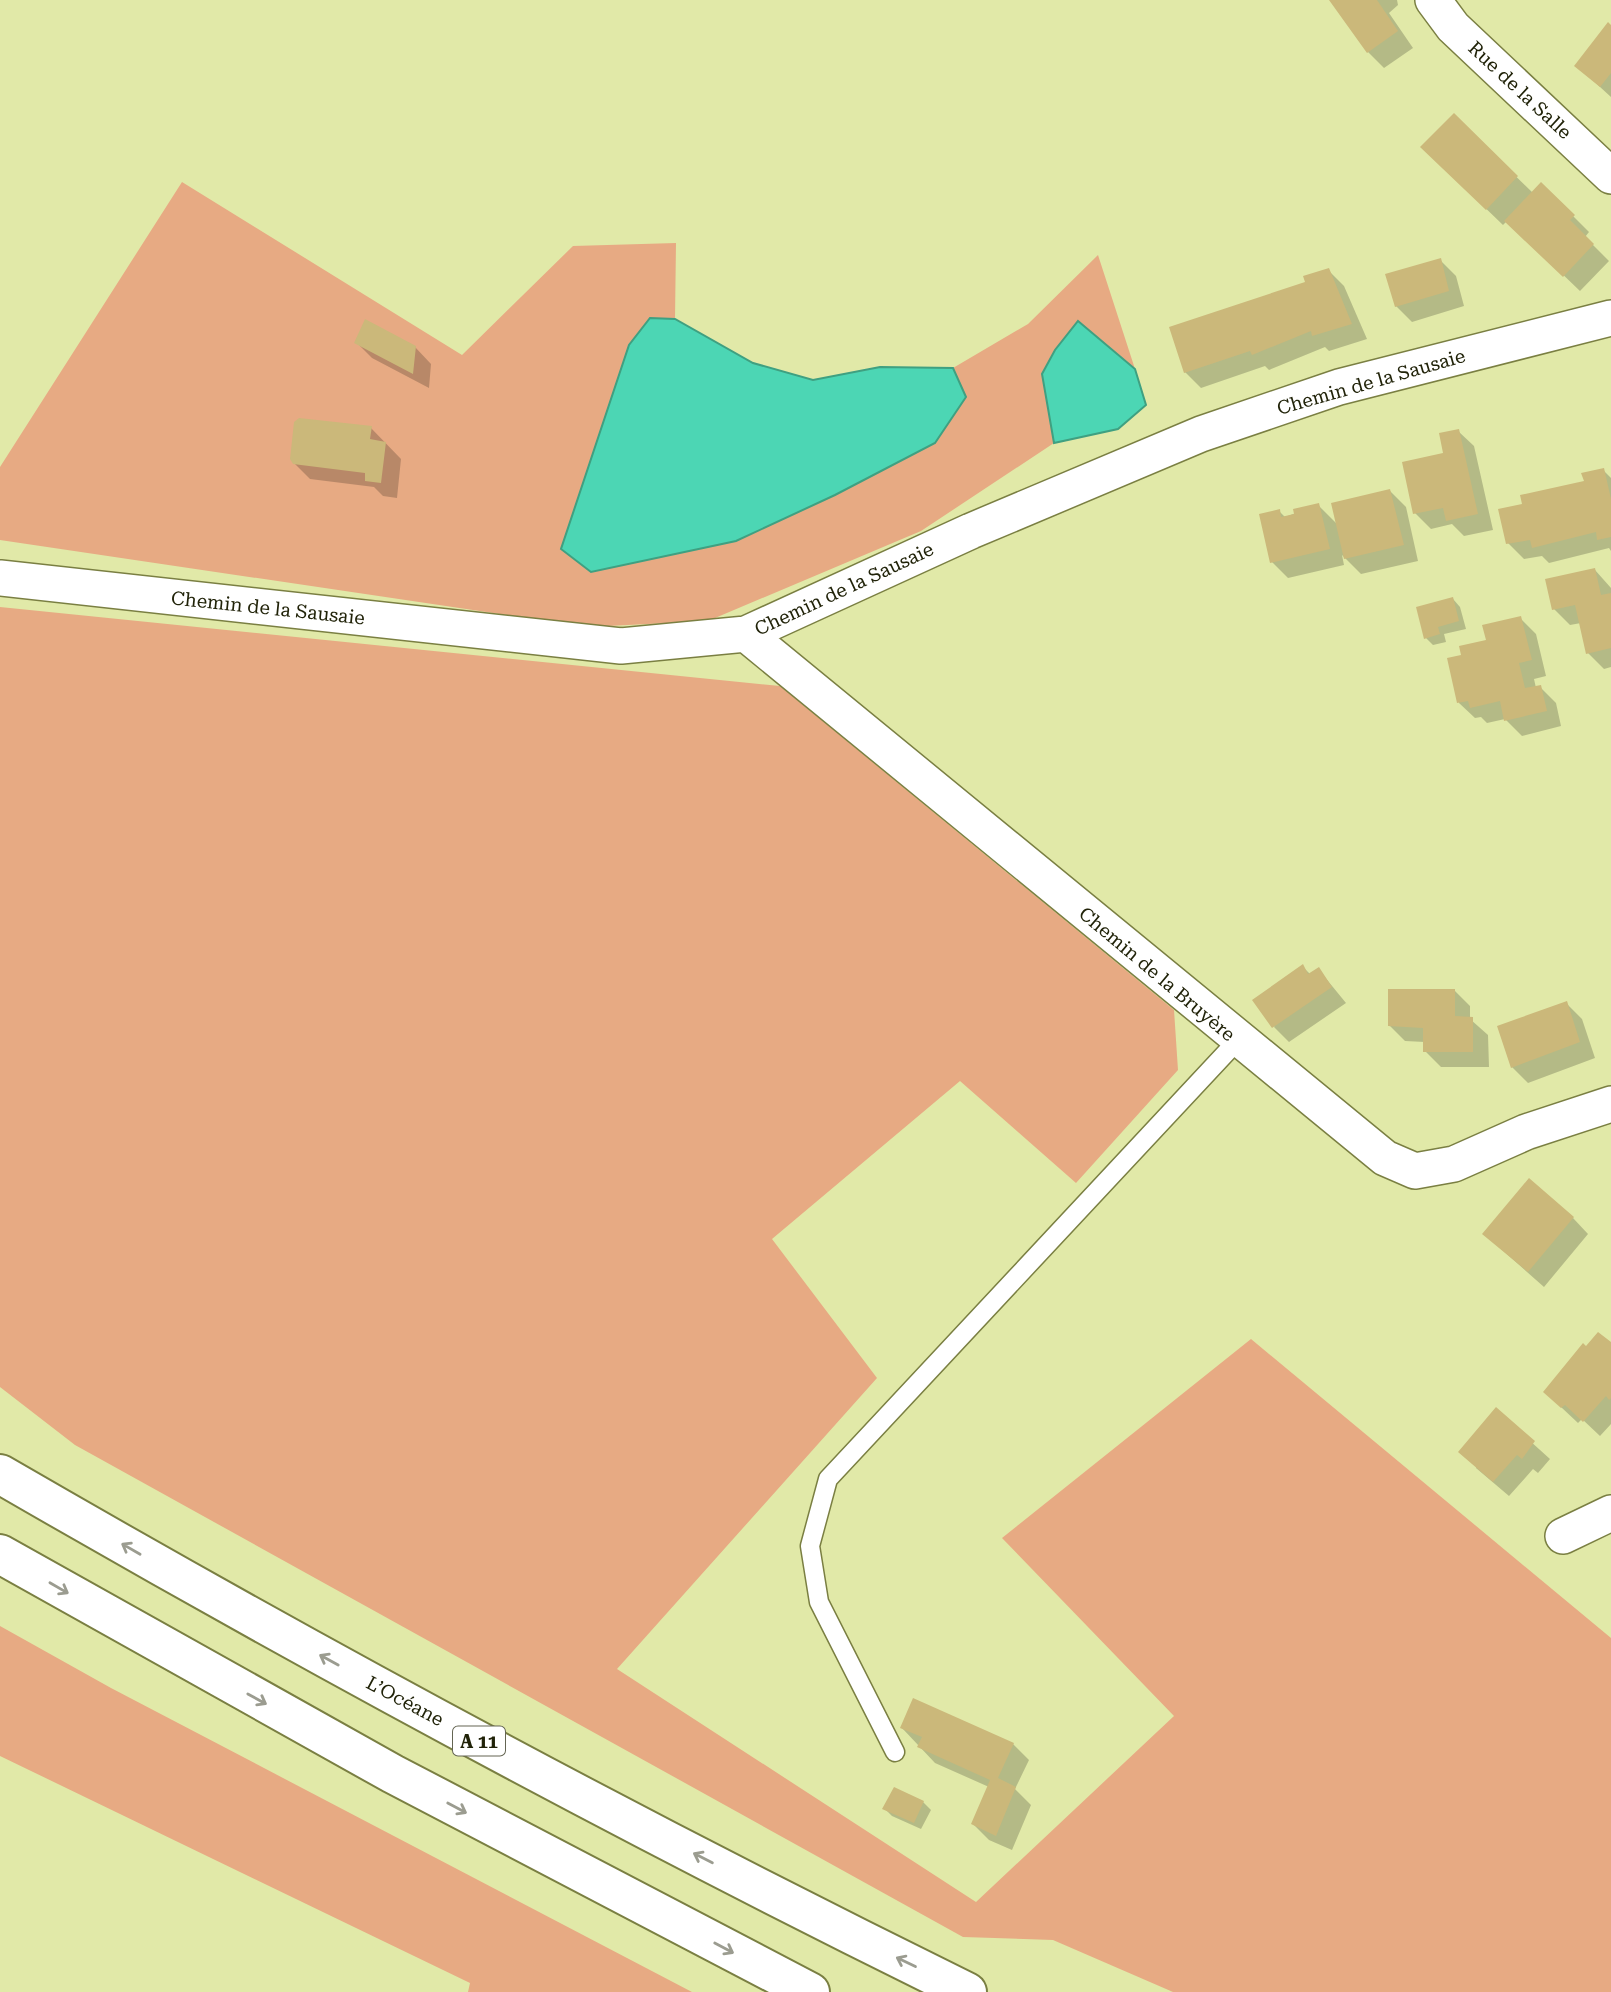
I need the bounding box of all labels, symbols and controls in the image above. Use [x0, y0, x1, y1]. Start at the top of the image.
street label: Rue de la Salle [1464, 36, 1576, 144]
street label: Chemin de la Sausaie [1274, 344, 1468, 420]
street label: Chemin de la Sausaie [751, 537, 937, 641]
street label: Chemin de la Sausaie [170, 586, 366, 630]
street label: Chemin de la Bruyère [1074, 902, 1240, 1046]
one-way arrow [121, 1541, 141, 1555]
one-way arrow [48, 1582, 69, 1595]
one-way arrow [320, 1653, 340, 1667]
street label: L’Océane [362, 1671, 448, 1731]
one-way arrow [247, 1692, 267, 1706]
road number: A 11 [453, 1726, 505, 1756]
one-way arrow [447, 1801, 467, 1815]
one-way arrow [693, 1851, 714, 1865]
one-way arrow [713, 1941, 734, 1955]
one-way arrow [896, 1955, 917, 1968]

